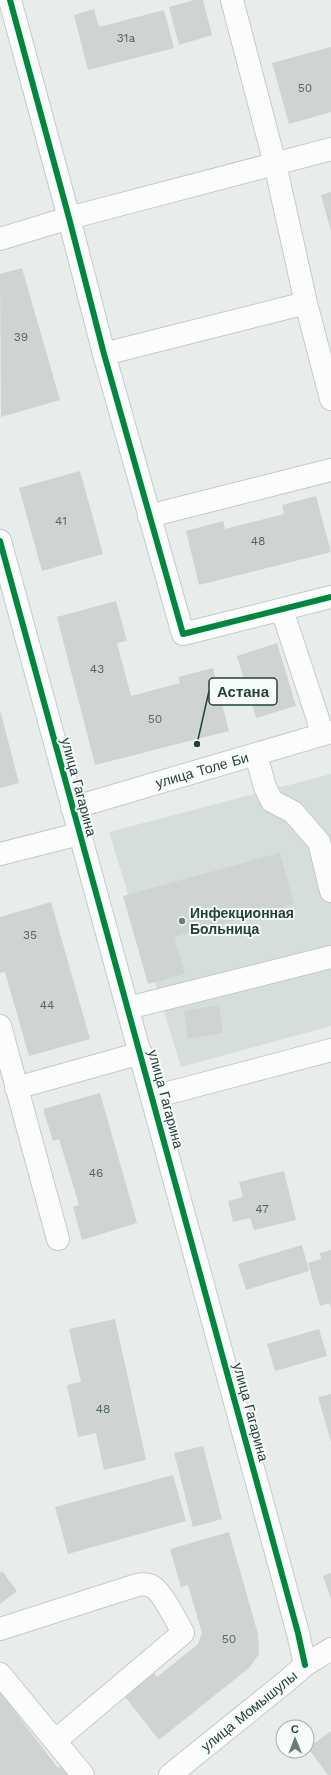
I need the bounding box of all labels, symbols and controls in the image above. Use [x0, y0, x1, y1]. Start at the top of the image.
house number: 31a [117, 31, 135, 45]
house number: 50 [298, 81, 312, 95]
house number: 39 [14, 330, 28, 344]
house number: 41 [55, 514, 67, 528]
house number: 48 [251, 534, 265, 548]
house number: 43 [90, 662, 104, 676]
callout: Астана [209, 678, 277, 705]
text: Астана [217, 683, 270, 701]
house number: 50 [148, 712, 162, 726]
street label: улица Гагарина [58, 736, 100, 838]
street label: улица Толе Би [154, 749, 250, 791]
place label: Инфекционная Больница [190, 905, 294, 937]
marker: Инфекционная Больница [177, 916, 187, 926]
house number: 35 [23, 928, 37, 942]
house number: 44 [40, 998, 54, 1012]
street label: улица Гагарина [145, 1048, 187, 1150]
house number: 46 [89, 1166, 103, 1180]
house number: 47 [255, 1202, 269, 1216]
street label: улица Гагарина [230, 1361, 272, 1463]
house number: 48 [96, 1402, 110, 1416]
house number: 50 [222, 1632, 236, 1646]
street label: улица Момышулы [198, 1667, 300, 1755]
north arrow [275, 1719, 315, 1759]
text: С [291, 1723, 299, 1736]

